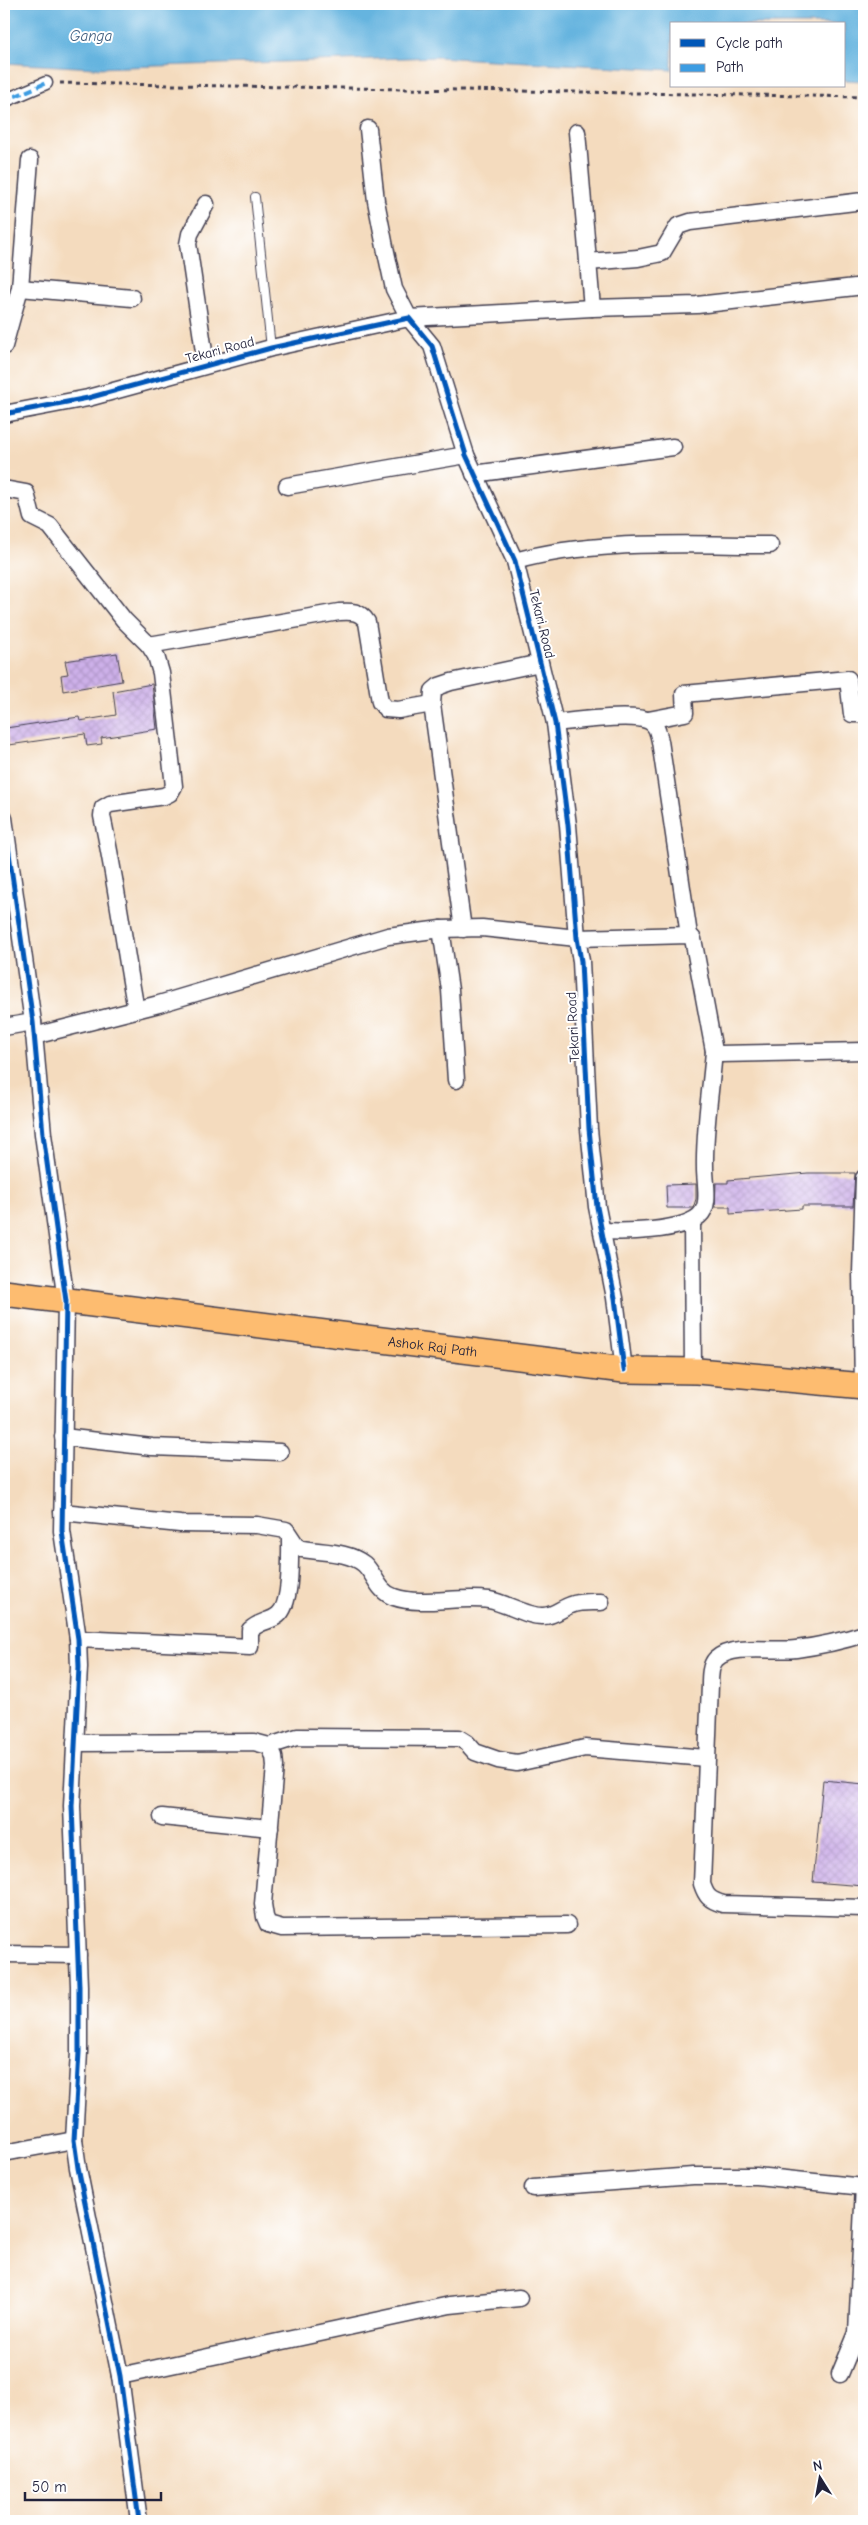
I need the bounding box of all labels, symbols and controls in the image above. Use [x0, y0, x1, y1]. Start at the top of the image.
legend [670, 22, 846, 88]
water label: Ganga [70, 27, 112, 45]
text: Cycle path [716, 34, 783, 52]
text: Path [716, 58, 744, 76]
street label: Tekari Road [184, 333, 256, 367]
street label: Tekari Road [525, 588, 559, 660]
street label: Tekari Road [563, 991, 583, 1063]
street label: Ashok Raj Path [387, 1332, 478, 1360]
north arrow [796, 2452, 846, 2502]
text: N [812, 2457, 824, 2475]
scale bar [25, 2470, 161, 2502]
text: 50 m [32, 2478, 67, 2496]

